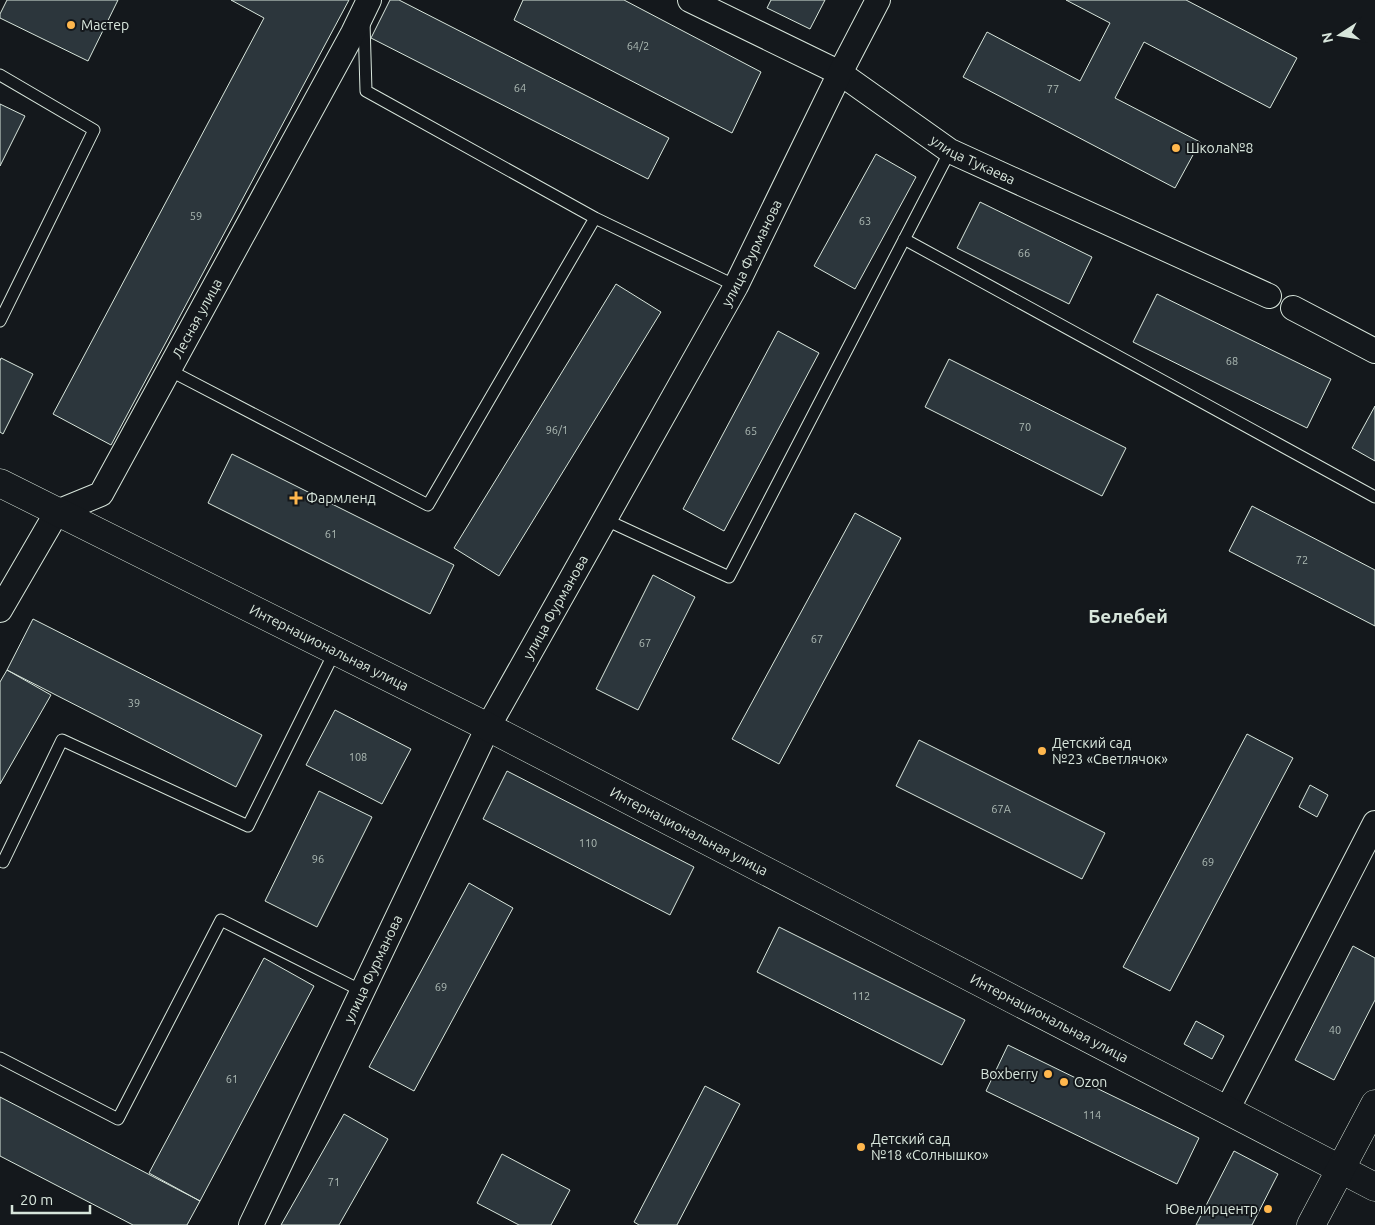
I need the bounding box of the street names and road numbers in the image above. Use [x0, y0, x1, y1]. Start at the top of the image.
street label: улица Тукаева [927, 132, 1018, 188]
street label: улица Фурманова [718, 197, 785, 309]
street label: Лесная улица [169, 276, 225, 361]
street label: улица Фурманова [520, 552, 591, 662]
street label: Интернациональная улица [247, 601, 411, 694]
street label: Интернациональная улица [607, 784, 771, 879]
street label: улица Фурманова [341, 912, 405, 1025]
street label: Интернациональная улица [968, 971, 1131, 1066]

